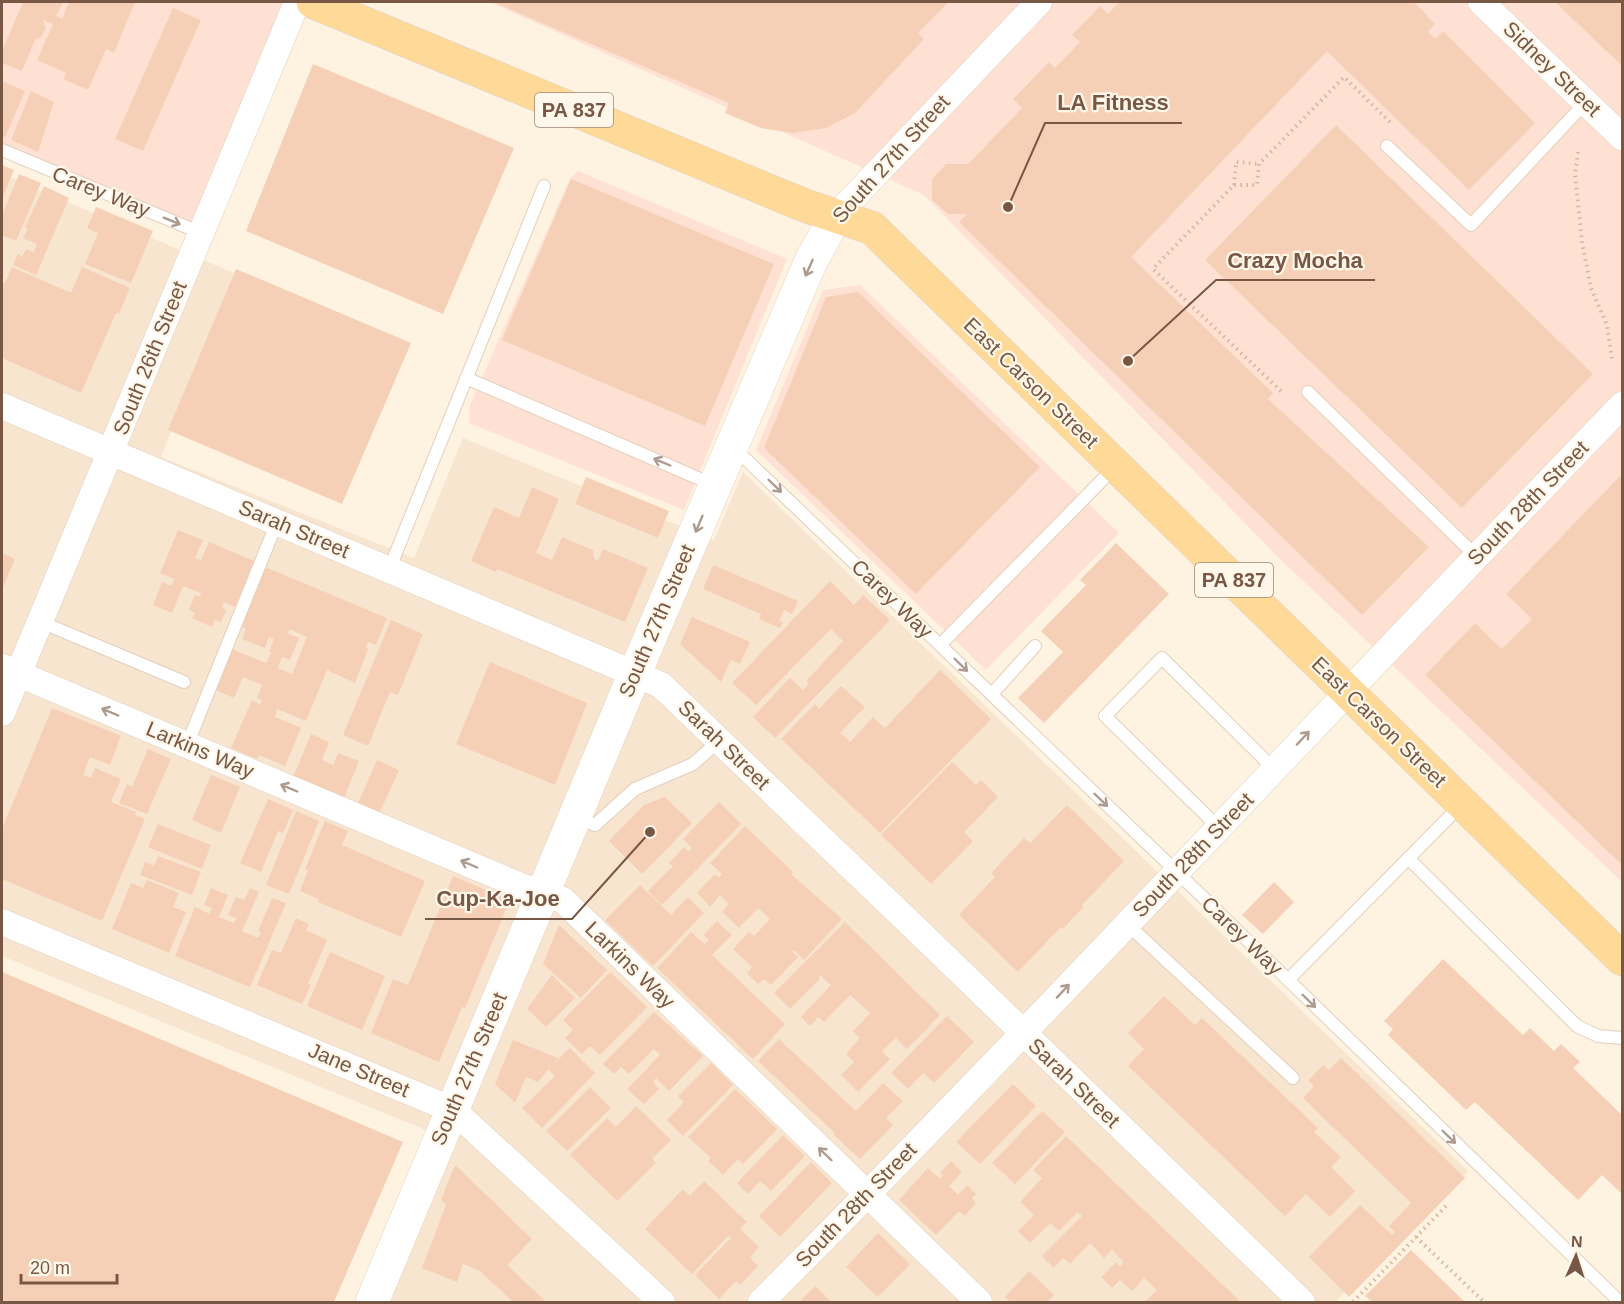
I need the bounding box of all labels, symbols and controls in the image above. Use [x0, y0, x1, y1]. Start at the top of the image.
street label: Sidney Street [1499, 17, 1606, 121]
callout: LA Fitness [1045, 83, 1182, 123]
street label: South 27th Street [827, 90, 954, 227]
text: LA Fitness [1057, 90, 1169, 115]
road number: PA 837 [535, 93, 613, 127]
street label: Carey Way [49, 162, 154, 222]
one-way arrow [162, 216, 181, 227]
callout: Crazy Mocha [1216, 240, 1375, 280]
text: Crazy Mocha [1227, 248, 1364, 273]
one-way arrow [802, 258, 814, 276]
street label: South 26th Street [108, 278, 191, 438]
street label: East Carson Street [960, 313, 1103, 453]
street label: South 28th Street [1463, 436, 1593, 569]
one-way arrow [653, 456, 671, 468]
one-way arrow [767, 479, 782, 494]
street label: Sarah Street [235, 495, 353, 562]
one-way arrow [693, 515, 704, 533]
street label: South 27th Street [614, 541, 699, 701]
street label: Carey Way [847, 555, 938, 643]
road number: PA 837 [1195, 563, 1273, 597]
street label: East Carson Street [1308, 652, 1451, 792]
one-way arrow [953, 658, 968, 672]
street label: Sarah Street [674, 695, 775, 794]
one-way arrow [101, 706, 119, 717]
street label: Larkins Way [143, 717, 258, 783]
one-way arrow [1296, 730, 1310, 745]
one-way arrow [281, 782, 299, 793]
street label: South 28th Street [1128, 788, 1258, 921]
one-way arrow [1094, 793, 1109, 807]
one-way arrow [460, 858, 479, 869]
callout: Cup-Ka-Joe [425, 879, 572, 919]
text: Cup-Ka-Joe [436, 886, 560, 911]
street label: Carey Way [1197, 892, 1288, 980]
street label: Larkins Way [581, 917, 680, 1013]
one-way arrow [1056, 984, 1070, 999]
street label: South 27th Street [426, 989, 511, 1149]
one-way arrow [1302, 994, 1317, 1009]
street label: Sarah Street [1024, 1033, 1125, 1132]
street label: Jane Street [305, 1038, 413, 1101]
one-way arrow [1442, 1130, 1457, 1144]
street label: South 28th Street [791, 1138, 921, 1271]
one-way arrow [818, 1147, 833, 1162]
north arrow [1546, 1226, 1606, 1286]
text: N [1571, 1233, 1583, 1250]
scale bar [21, 1247, 117, 1285]
text: 20 m [30, 1258, 70, 1278]

